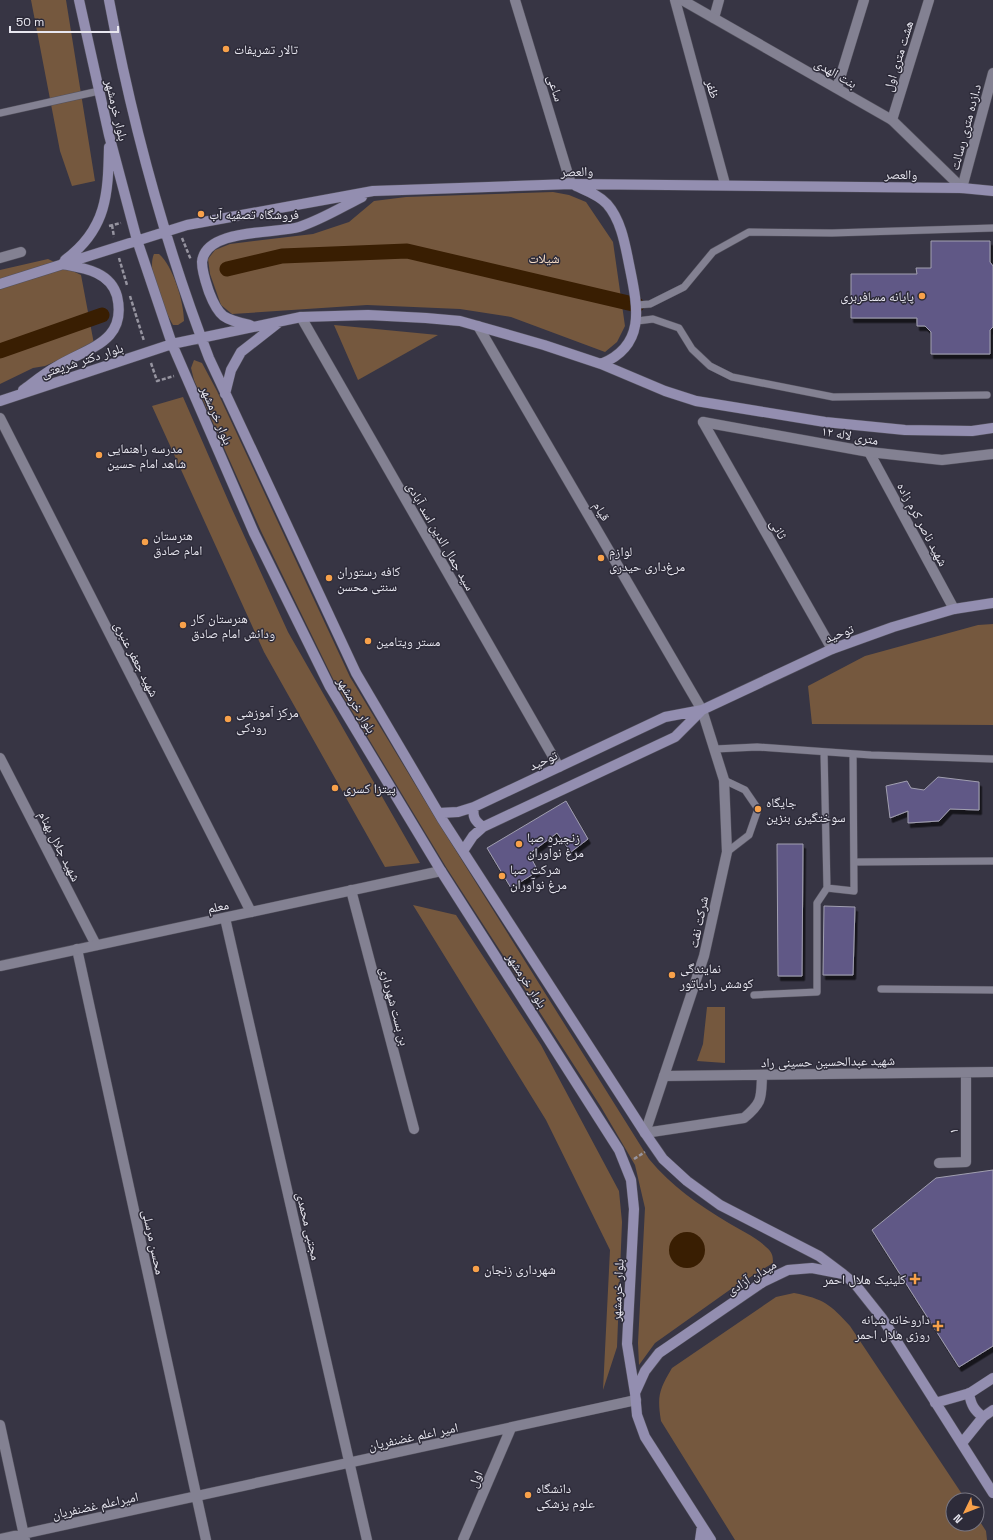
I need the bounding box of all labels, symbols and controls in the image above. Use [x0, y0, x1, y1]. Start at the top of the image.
scale bar [10, 8, 118, 34]
text: 50 m [16, 14, 44, 30]
street label: هشت متری اول [880, 19, 917, 94]
place label: تالار تشریفات [234, 41, 298, 58]
marker: تالار تشریفات [221, 44, 231, 54]
street label: بنت الهدی [811, 54, 860, 92]
street label: ساعی [543, 73, 568, 104]
street label: بلوار خرمشهر [101, 77, 132, 143]
street label: ظفر [702, 77, 723, 100]
street label: د.ازده متری رسالت [946, 82, 985, 172]
street label: والعصر [560, 163, 593, 180]
street label: والعصر [884, 166, 917, 183]
place label: فروشگاه تصفیه آب [209, 206, 299, 223]
marker: فروشگاه تصفیه آب [196, 209, 206, 219]
park label: شیلات [528, 250, 560, 267]
place label: پایانه مسافربری [840, 288, 914, 305]
marker: پایانه مسافربری [917, 291, 927, 301]
street label: بلوار دکتر شریعتی [39, 339, 125, 382]
street label: بلوار خرمشهر [196, 382, 237, 447]
street label: ۱۲ متری لاله [820, 422, 880, 449]
place label: مدرسه راهنمایی شاهد امام حسین [107, 440, 186, 472]
marker: مدرسه راهنمایی شاهد امام حسین [94, 450, 104, 460]
street label: سید جمال الدین اسد آبادی [403, 479, 479, 594]
street label: شهید ناصر کرم زاده [893, 479, 952, 569]
street label: قیام [589, 498, 614, 524]
street label: ثانی [766, 516, 791, 543]
place label: هنرستان امام صادق [153, 527, 202, 559]
marker: هنرستان امام صادق [140, 537, 150, 547]
place label: لوازم مرغ‌داری حیدری [609, 543, 685, 576]
marker: لوازم مرغ‌داری حیدری [596, 553, 606, 563]
place label: کافه رستوران سنتی محسن [337, 563, 401, 595]
marker: کافه رستوران سنتی محسن [324, 573, 334, 583]
place label: هنرستان کار ودانش امام صادق [190, 610, 275, 642]
street label: شهید جعفر عنبری [110, 619, 163, 700]
marker: هنرستان کار ودانش امام صادق [178, 620, 188, 630]
street label: توحید [822, 620, 856, 647]
place label: مستر ویتامین [376, 633, 441, 650]
marker: مستر ویتامین [363, 636, 373, 646]
street label: بلوار خرمشهر [333, 673, 380, 736]
place label: مرکز آموزشی رودکی [236, 704, 299, 736]
marker: مرکز آموزشی رودکی [223, 714, 233, 724]
street label: توحید [526, 746, 560, 774]
place label: پیتزا کسری [343, 780, 396, 797]
marker: پیتزا کسری [330, 783, 340, 793]
place label: جایگاه سوختگیرى بنزین [766, 794, 846, 826]
marker: جایگاه سوختگیرى بنزین [753, 804, 763, 814]
street label: شهید جلال بهنام [35, 808, 85, 884]
place label: زنجیره صبا مرغ نوآوران [527, 829, 584, 862]
marker: زنجیره صبا مرغ نوآوران [514, 839, 524, 849]
place label: شرکت صبا مرغ نوآوران [510, 861, 567, 894]
marker: شرکت صبا مرغ نوآوران [497, 871, 507, 881]
street label: شرکت نفت [685, 895, 712, 949]
street label: معلم [206, 896, 230, 917]
street label: بلوار خرمشهر [502, 949, 551, 1011]
place label: نمایندگی کوشش رادیاتور [679, 960, 754, 992]
street label: بن بست شهرداری [376, 965, 413, 1047]
marker: نمایندگی کوشش رادیاتور [667, 970, 677, 980]
street label: شهید عبدالحسین حسینی راد [761, 1052, 895, 1071]
street label: ۱ [945, 1128, 962, 1134]
street label: مجتبی محمدی [292, 1190, 325, 1262]
street label: محسن مرسلی [138, 1208, 169, 1276]
street label: میدان آزادی [723, 1256, 779, 1299]
street label: بلوار خرمشهر [607, 1258, 628, 1323]
place label: شهرداری زنجان [484, 1261, 556, 1278]
marker: شهرداری زنجان [471, 1264, 481, 1274]
place label: کلینیک هلال احمر [822, 1271, 907, 1288]
marker: کلینیک هلال احمر [909, 1273, 921, 1285]
place label: داروخانه شبانه روزی هلال احمر [854, 1311, 930, 1343]
marker: داروخانه شبانه روزی هلال احمر [933, 1321, 943, 1331]
street label: امیر اعلم غضنفریان [367, 1419, 460, 1454]
street label: اول [464, 1468, 487, 1490]
place label: دانشگاه علوم پزشکی [536, 1480, 595, 1512]
street label: امیراعلم غضنفریان [50, 1488, 140, 1523]
marker: دانشگاه علوم پزشکی [523, 1490, 533, 1500]
north arrow [945, 1492, 985, 1532]
text: N [950, 1511, 965, 1526]

